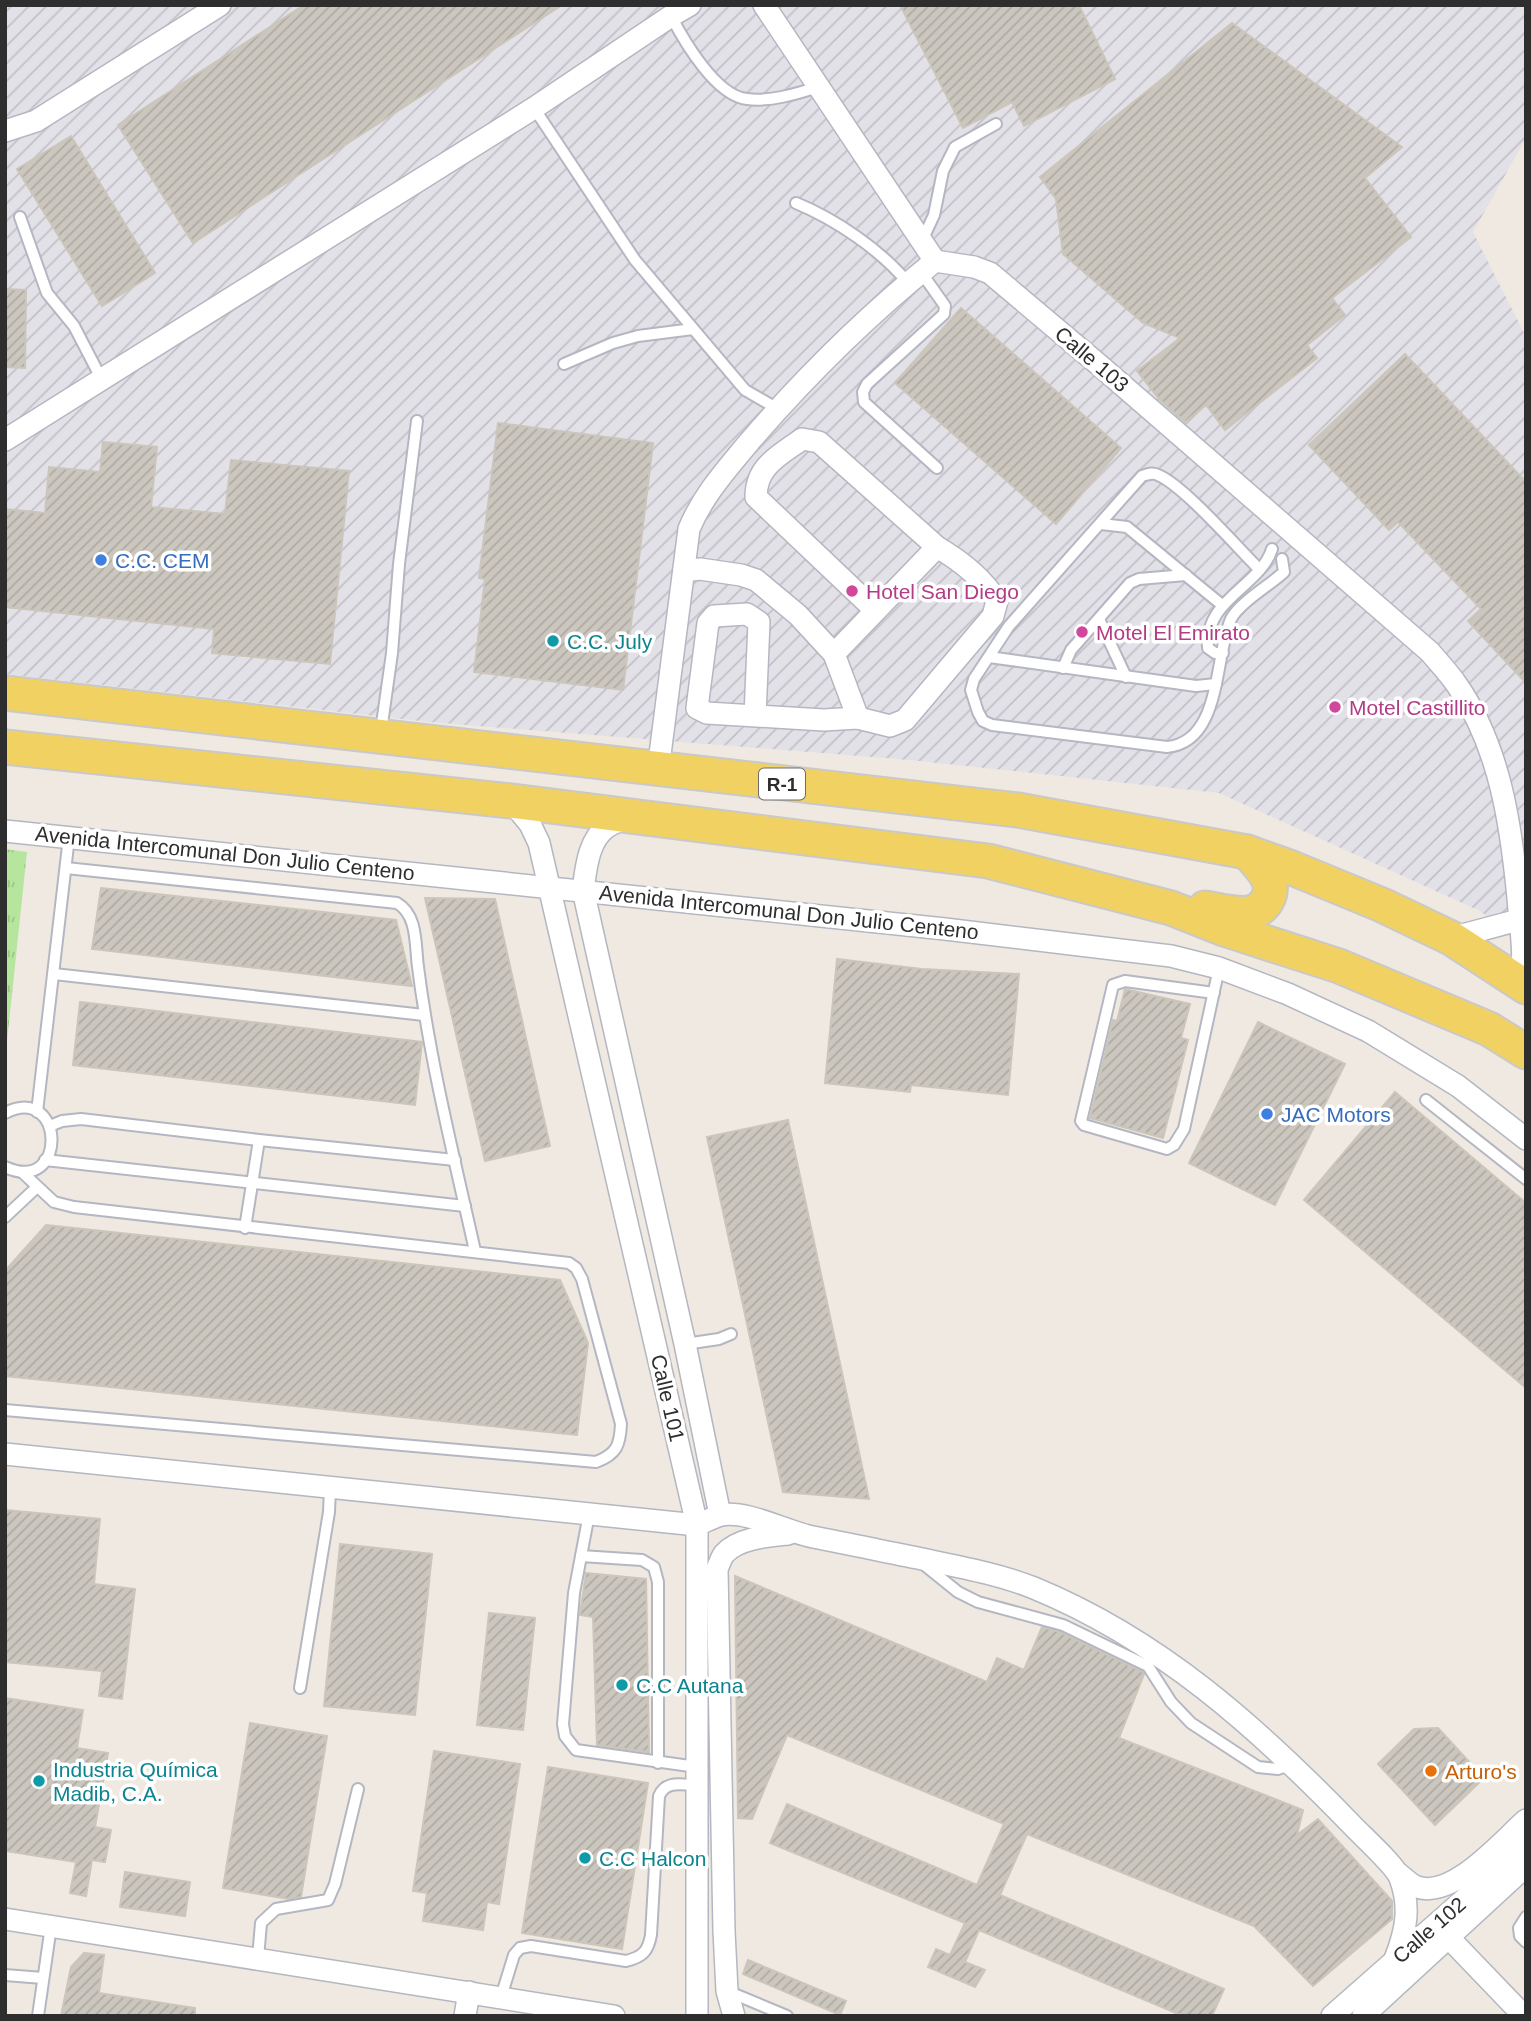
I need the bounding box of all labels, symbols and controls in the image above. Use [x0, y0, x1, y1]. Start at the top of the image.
street label: Calle 103 [1051, 322, 1133, 396]
place label: C.C. CEM [115, 549, 210, 572]
marker: C.C. CEM [93, 552, 109, 568]
place label: Hotel San Diego [866, 580, 1019, 603]
marker: Hotel San Diego [844, 583, 860, 599]
place label: Motel El Emirato [1096, 621, 1250, 644]
marker: Motel El Emirato [1074, 624, 1090, 640]
place label: C.C. July [567, 630, 653, 653]
marker: C.C. July [545, 633, 561, 649]
place label: Motel Castillito [1349, 696, 1486, 719]
marker: Motel Castillito [1327, 699, 1343, 715]
road number: R-1 [759, 768, 805, 800]
street label: Avenida Intercomunal Don Julio Centeno [34, 822, 416, 884]
street label: Avenida Intercomunal Don Julio Centeno [598, 881, 980, 943]
place label: JAC Motors [1281, 1103, 1391, 1126]
marker: JAC Motors [1259, 1106, 1275, 1122]
street label: Calle 101 [647, 1352, 689, 1444]
place label: C.C Autana [636, 1674, 744, 1697]
marker: C.C Autana [614, 1677, 630, 1693]
place label: Industria Química Madib, C.A. [53, 1758, 218, 1805]
place label: Arturo's [1445, 1760, 1517, 1783]
marker: Arturo's [1423, 1763, 1439, 1779]
marker: Industria Química Madib, C.A. [31, 1773, 47, 1789]
place label: C.C Halcon [599, 1847, 706, 1870]
marker: C.C Halcon [577, 1850, 593, 1866]
street label: Calle 102 [1388, 1892, 1470, 1968]

